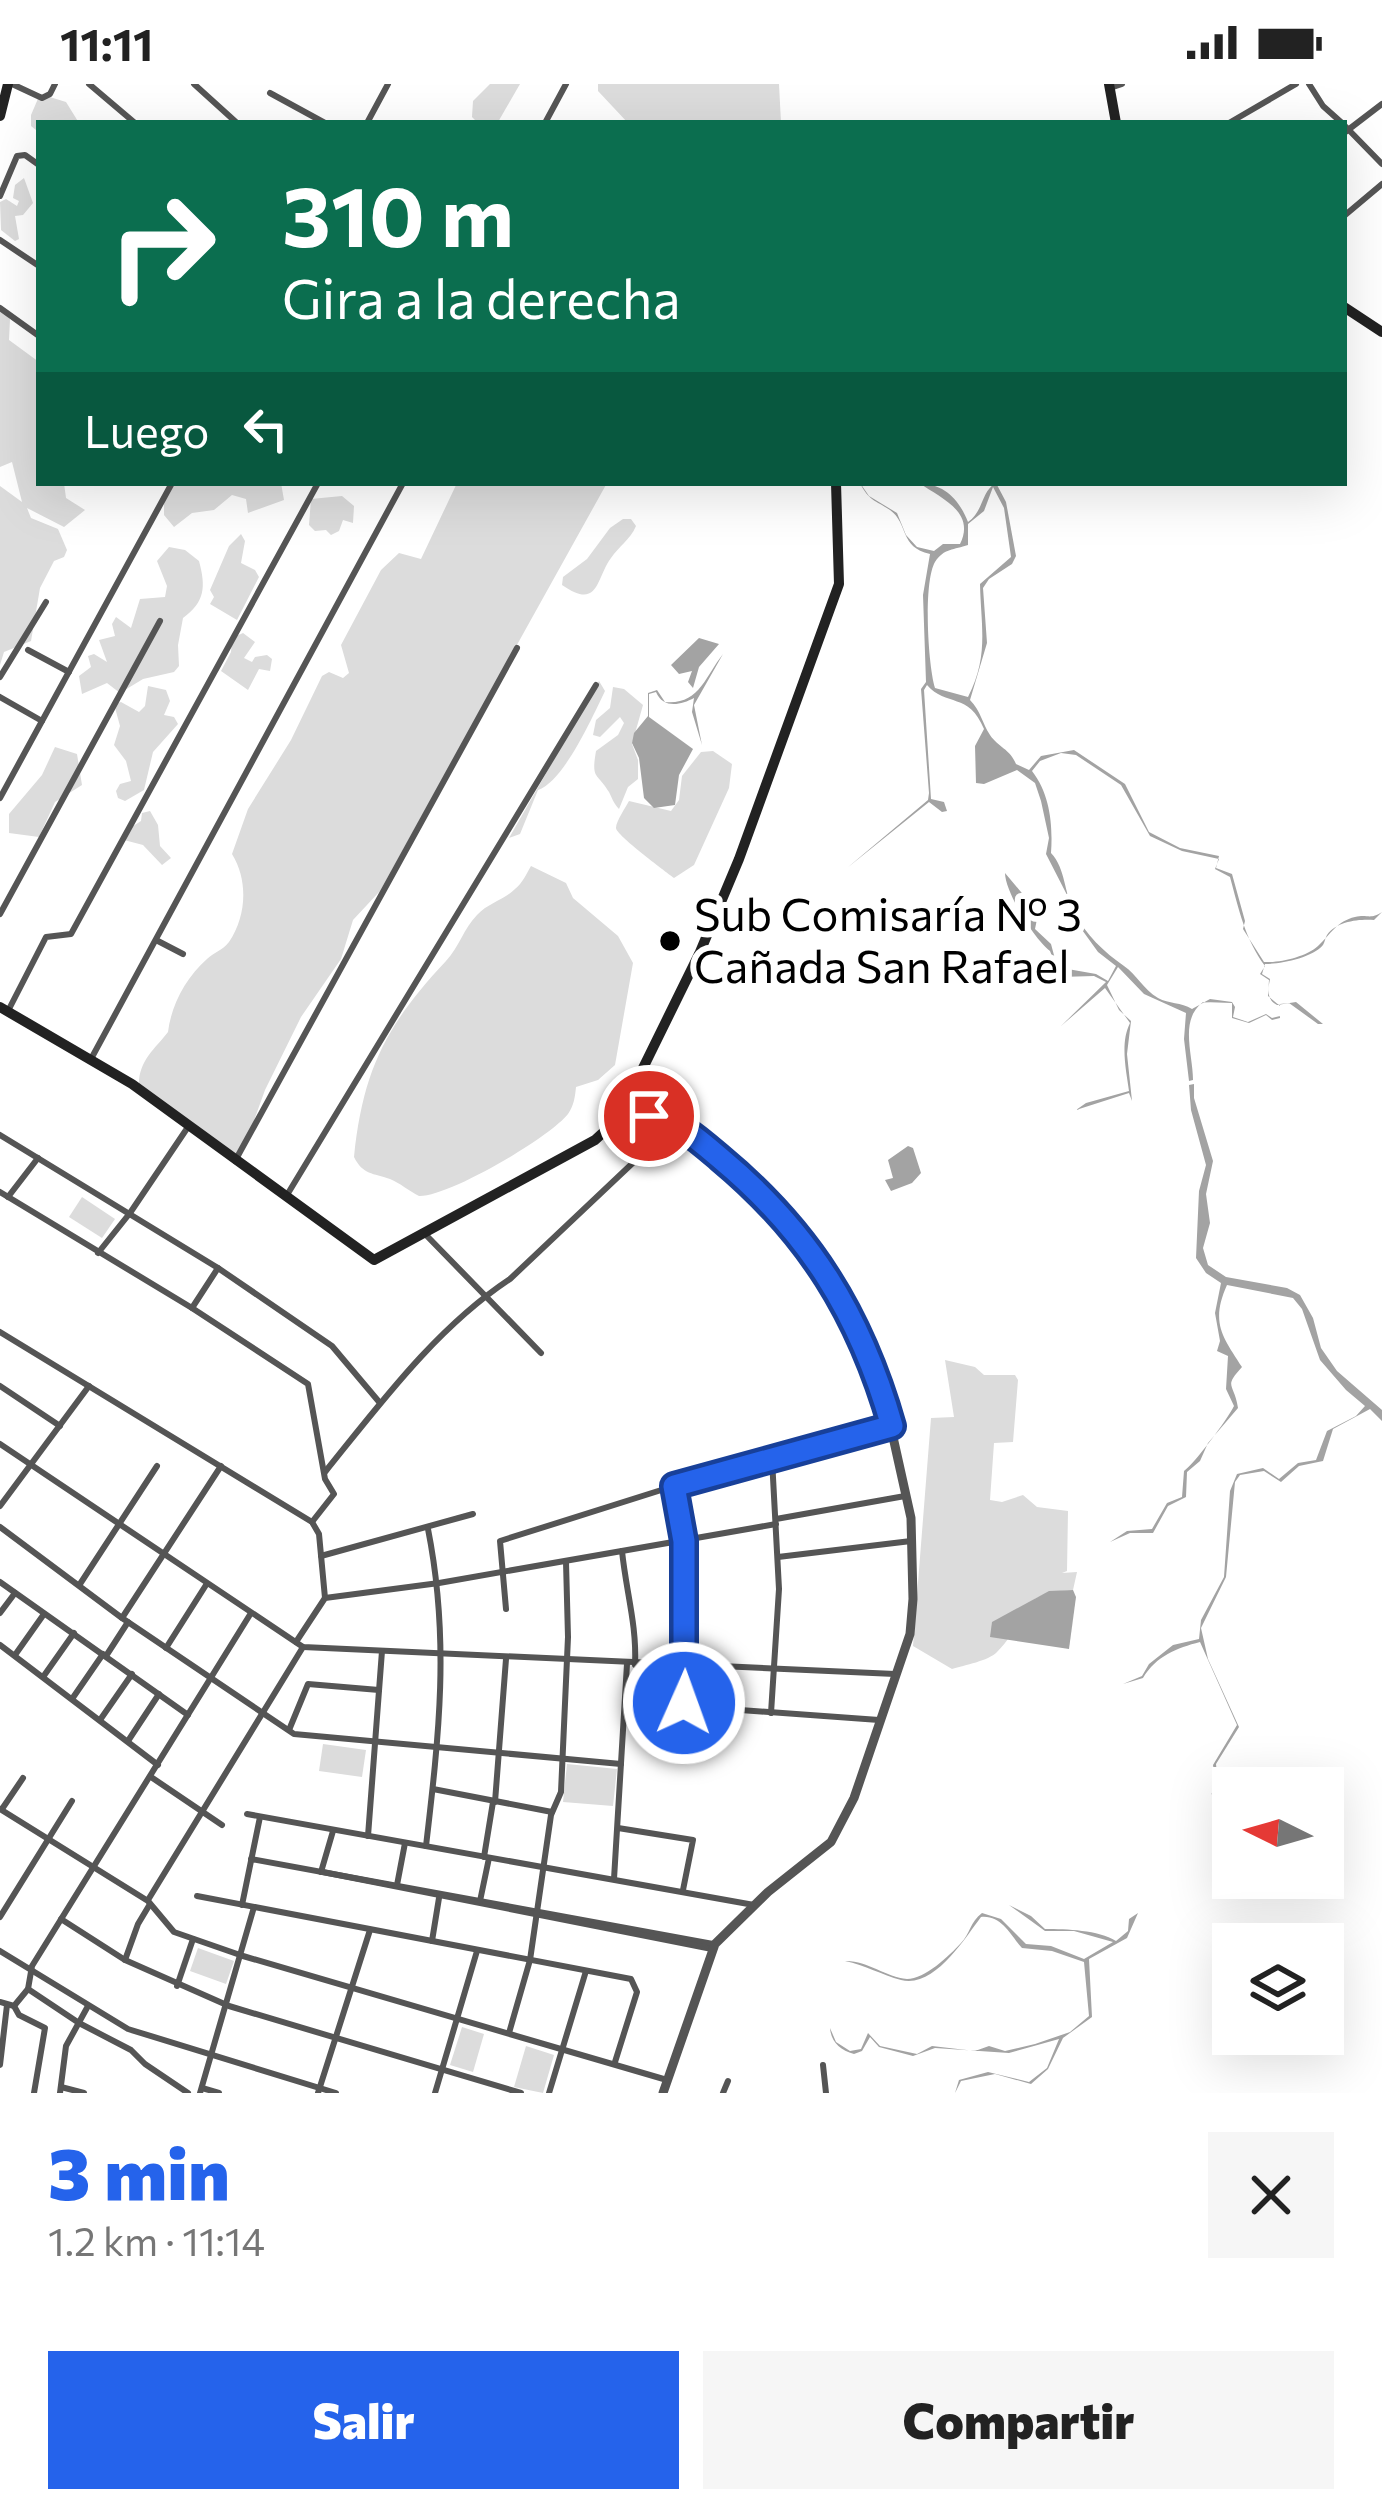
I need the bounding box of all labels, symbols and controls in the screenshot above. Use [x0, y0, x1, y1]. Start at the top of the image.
text: 11:11 [60, 15, 153, 70]
text: 310 m [282, 162, 514, 264]
icon: right [84, 168, 240, 324]
text: Gira a la derecha [282, 264, 681, 330]
icon: left [233, 396, 299, 462]
text: Luego [84, 402, 209, 457]
place label: Sub Comisaría Nº 3 Cañada San Rafael [694, 885, 1082, 992]
marker: Sub Comisaría Nº 3 Cañada San Rafael [657, 928, 683, 954]
pin [598, 1065, 700, 1167]
icon: arrive [616, 1083, 682, 1149]
position arrow [621, 1640, 747, 1766]
north arrow [1212, 1767, 1344, 1899]
map controls [1212, 1767, 1344, 2055]
button: layers [1212, 1923, 1344, 2055]
text: 3 min [48, 2127, 230, 2215]
button: close [1208, 2132, 1334, 2258]
text: 1.2 km · 11:14 [48, 2216, 265, 2264]
button: Salir [48, 2351, 679, 2489]
button: Compartir [703, 2351, 1334, 2489]

